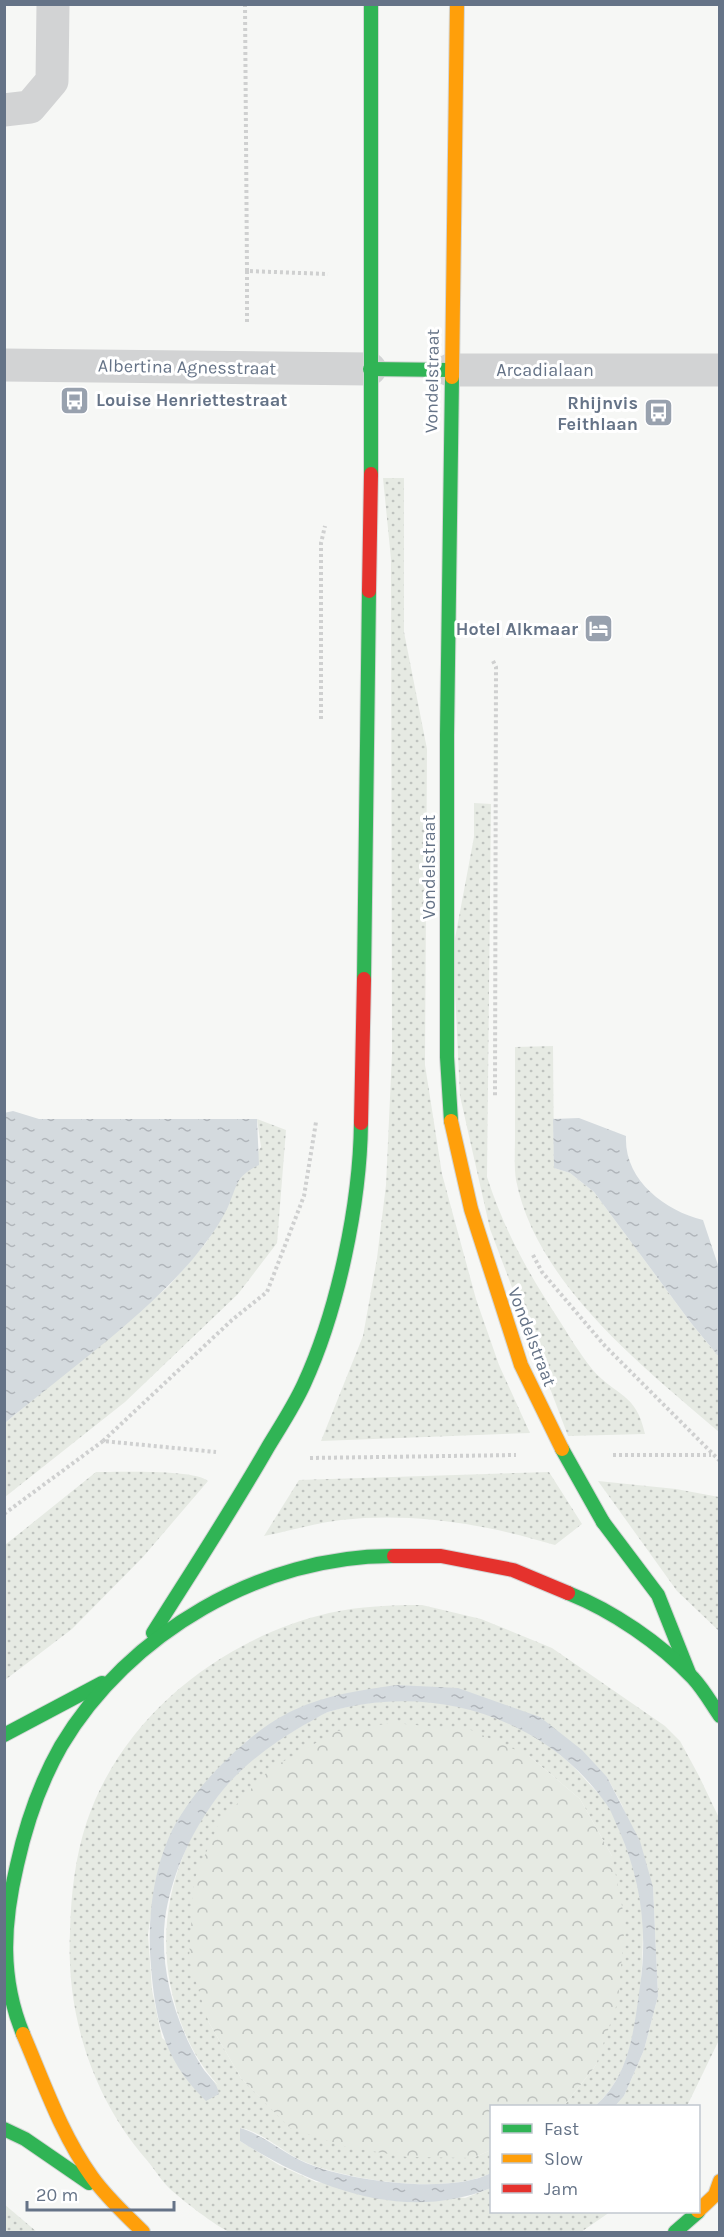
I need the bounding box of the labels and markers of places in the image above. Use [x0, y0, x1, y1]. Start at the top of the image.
bus stop icon: Louise Henriettestraat [59, 384, 91, 416]
place label: Louise Henriettestraat [96, 389, 287, 411]
place label: Rhijnvis Feithlaan [557, 392, 638, 435]
bus stop icon: Rhijnvis Feithlaan [643, 397, 675, 429]
hotel icon: Hotel Alkmaar [583, 613, 615, 645]
place label: Hotel Alkmaar [456, 618, 578, 640]

